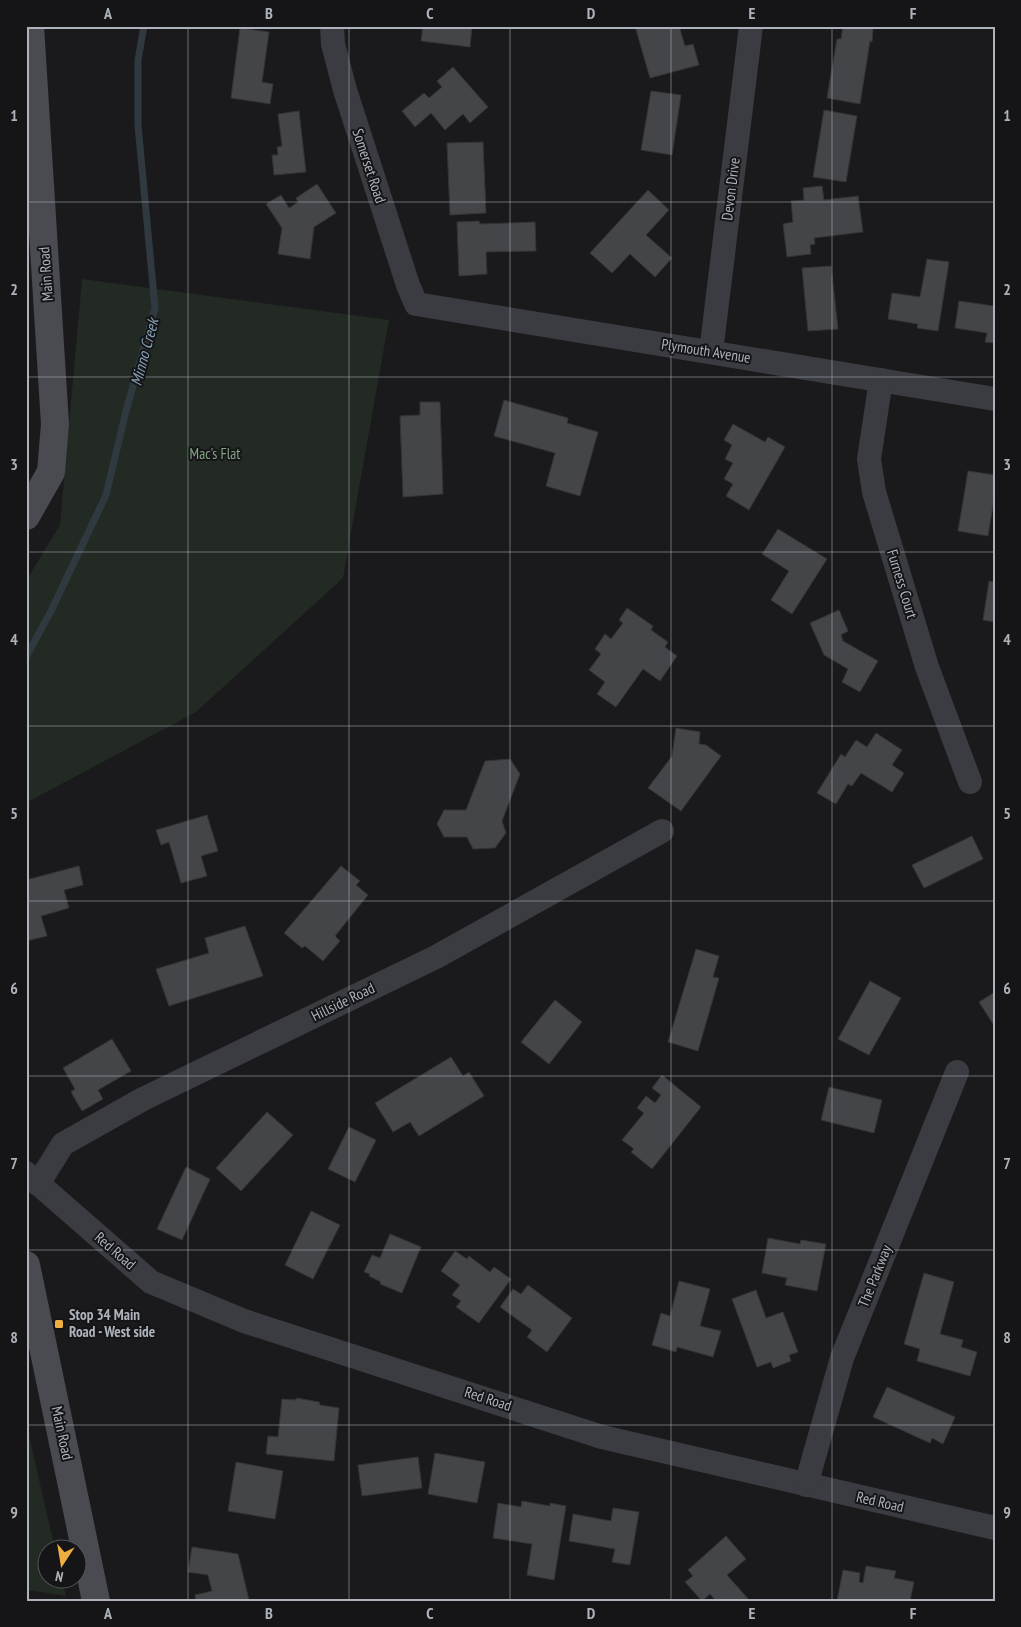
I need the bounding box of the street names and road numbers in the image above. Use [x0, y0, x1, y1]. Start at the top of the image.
street label: Somerset Road [349, 126, 390, 205]
street label: Devon Drive [717, 156, 744, 221]
street label: Main Road [34, 246, 57, 302]
street label: Plymouth Avenue [660, 334, 752, 367]
street label: Furness Court [883, 547, 922, 621]
street label: Hillside Road [308, 978, 378, 1025]
street label: Red Road [91, 1228, 140, 1274]
street label: The Parkway [853, 1242, 896, 1310]
street label: Red Road [462, 1382, 514, 1415]
street label: Main Road [48, 1404, 77, 1461]
street label: Red Road [855, 1487, 906, 1516]

